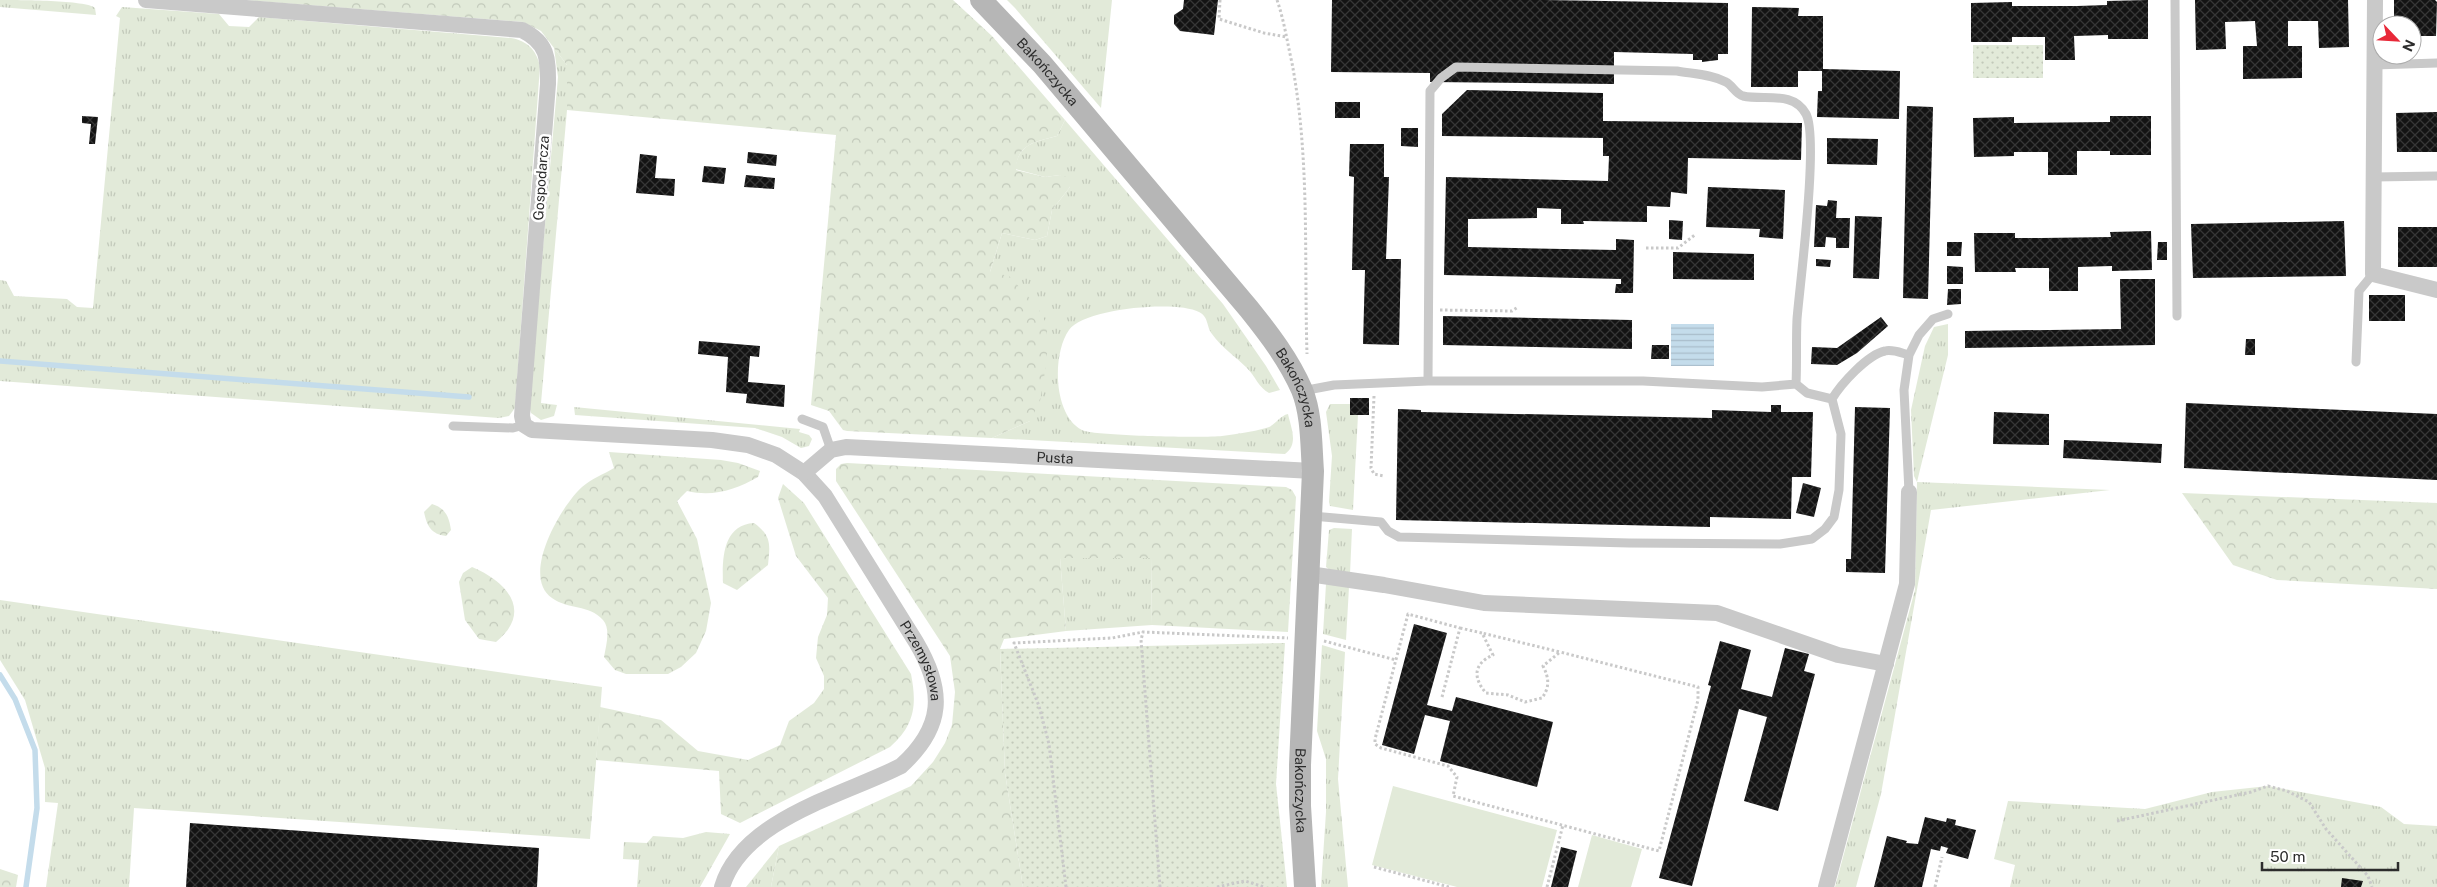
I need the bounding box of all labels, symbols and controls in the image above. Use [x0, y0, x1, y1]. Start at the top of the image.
north arrow [2372, 15, 2422, 65]
street label: Bakończycka [1013, 35, 1082, 109]
text: N [2399, 37, 2418, 54]
street label: Gospodarcza [530, 135, 552, 221]
street label: Bakończycka [1273, 345, 1318, 428]
street label: Pusta [1036, 449, 1074, 467]
street label: Przemysłowa [897, 618, 944, 701]
street label: Bakończycka [1292, 748, 1310, 833]
scale bar [2262, 840, 2398, 872]
text: 50 m [2270, 848, 2305, 865]

